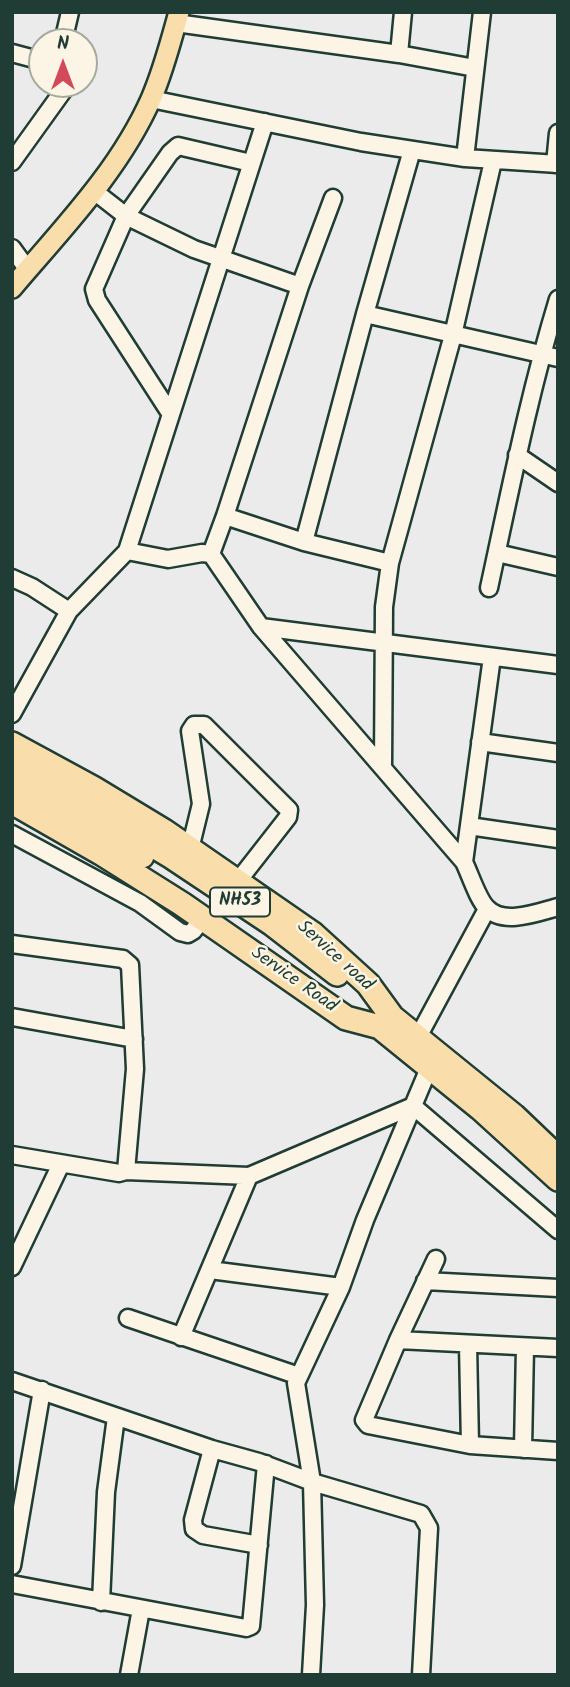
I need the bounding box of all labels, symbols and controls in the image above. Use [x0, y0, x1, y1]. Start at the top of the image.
north arrow [28, 28, 98, 98]
text: N [57, 29, 69, 59]
road number: NH53 [210, 888, 270, 917]
street label: Service road [291, 917, 377, 997]
street label: Service Road [245, 943, 341, 1019]

